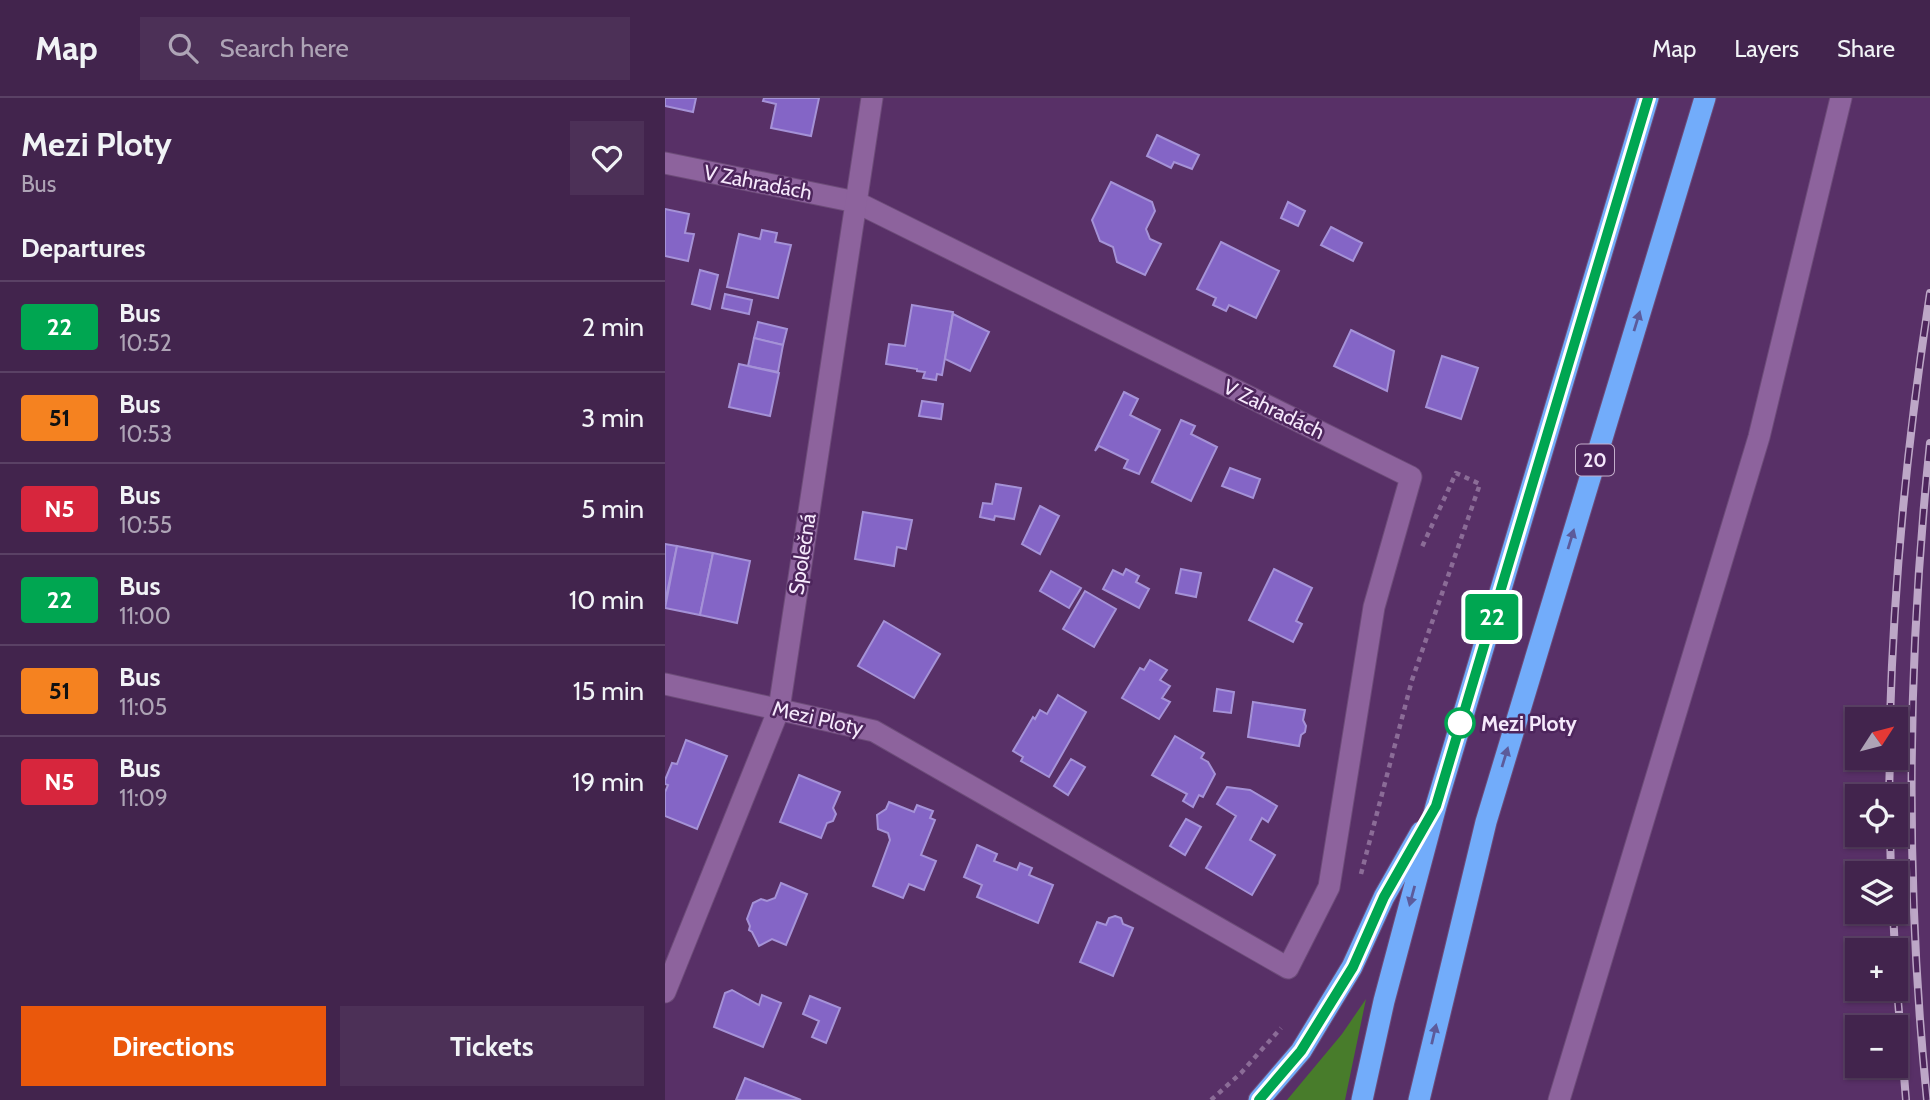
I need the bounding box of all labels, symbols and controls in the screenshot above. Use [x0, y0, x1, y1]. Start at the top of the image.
search box [140, 17, 630, 80]
text: Map [35, 28, 98, 68]
icon: search [164, 29, 202, 67]
text: Search here [220, 32, 349, 64]
text: Map [1652, 34, 1696, 63]
text: Layers [1734, 34, 1799, 63]
text: Share [1837, 34, 1895, 63]
button: heart [570, 121, 644, 195]
text: Mezi Ploty [21, 124, 172, 164]
street label: V Zahradách [702, 159, 814, 205]
text: Bus [21, 170, 56, 198]
text: Departures [21, 232, 145, 264]
text: Bus [119, 297, 160, 329]
one-way arrow [1633, 310, 1643, 331]
text: 2 min [582, 311, 644, 343]
text: 22 [47, 312, 72, 341]
text: 10:52 [119, 329, 172, 357]
street label: V Zahradách [1219, 374, 1329, 444]
text: Bus [119, 388, 160, 420]
text: 3 min [581, 402, 644, 434]
text: 51 [49, 403, 70, 432]
text: 10:53 [119, 420, 172, 448]
road number: 20 [1576, 444, 1614, 476]
text: Bus [119, 479, 160, 511]
text: 5 min [581, 493, 644, 525]
text: N5 [45, 494, 74, 523]
text: 10:55 [119, 511, 172, 539]
street label: Společná [783, 511, 821, 597]
one-way arrow [1567, 528, 1577, 549]
text: Bus [119, 570, 160, 602]
text: 10 min [569, 584, 644, 616]
text: 22 [47, 585, 72, 614]
line badge: 22 [1461, 594, 1523, 640]
text: 11:00 [119, 602, 171, 630]
text: 22 [1479, 602, 1505, 631]
text: Bus [119, 661, 160, 693]
text: 15 min [573, 675, 644, 707]
text: 51 [49, 676, 70, 705]
text: 11:05 [119, 693, 167, 721]
street label: Mezi Ploty [770, 695, 866, 741]
north arrow [1845, 707, 1907, 770]
map controls [1845, 707, 1908, 1078]
marker: Mezi Ploty [1445, 708, 1475, 738]
place label: Mezi Ploty [1481, 711, 1578, 736]
one-way arrow [1501, 746, 1511, 767]
text: Bus [119, 752, 160, 784]
text: 19 min [572, 766, 644, 798]
text: N5 [45, 767, 74, 796]
text: 11:09 [119, 784, 168, 812]
button: locate [1845, 784, 1908, 847]
button: layers [1845, 861, 1908, 924]
one-way arrow [1406, 885, 1417, 907]
button: + [1845, 938, 1908, 1001]
button: Directions [21, 1006, 326, 1086]
button: Tickets [340, 1006, 644, 1086]
button: − [1845, 1015, 1908, 1078]
one-way arrow [1429, 1022, 1440, 1044]

